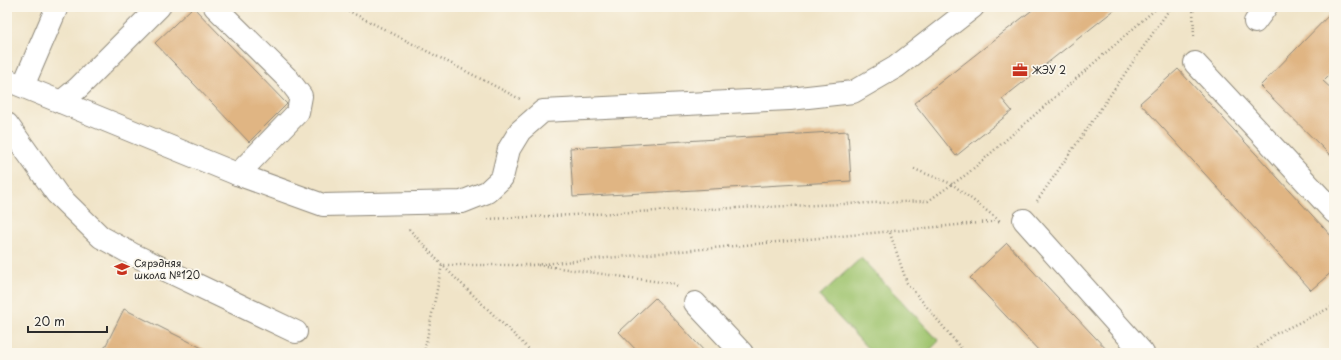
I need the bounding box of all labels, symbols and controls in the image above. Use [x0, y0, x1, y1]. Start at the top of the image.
office icon: ЖЭУ 2 [1011, 61, 1029, 79]
place label: ЖЭУ 2 [1032, 62, 1066, 77]
place label: Сярэдняя школа №120 [134, 255, 200, 282]
school or university icon: Сярэдняя школа №120 [113, 260, 131, 278]
scale bar [28, 308, 107, 334]
text: 20 m [34, 312, 65, 330]

